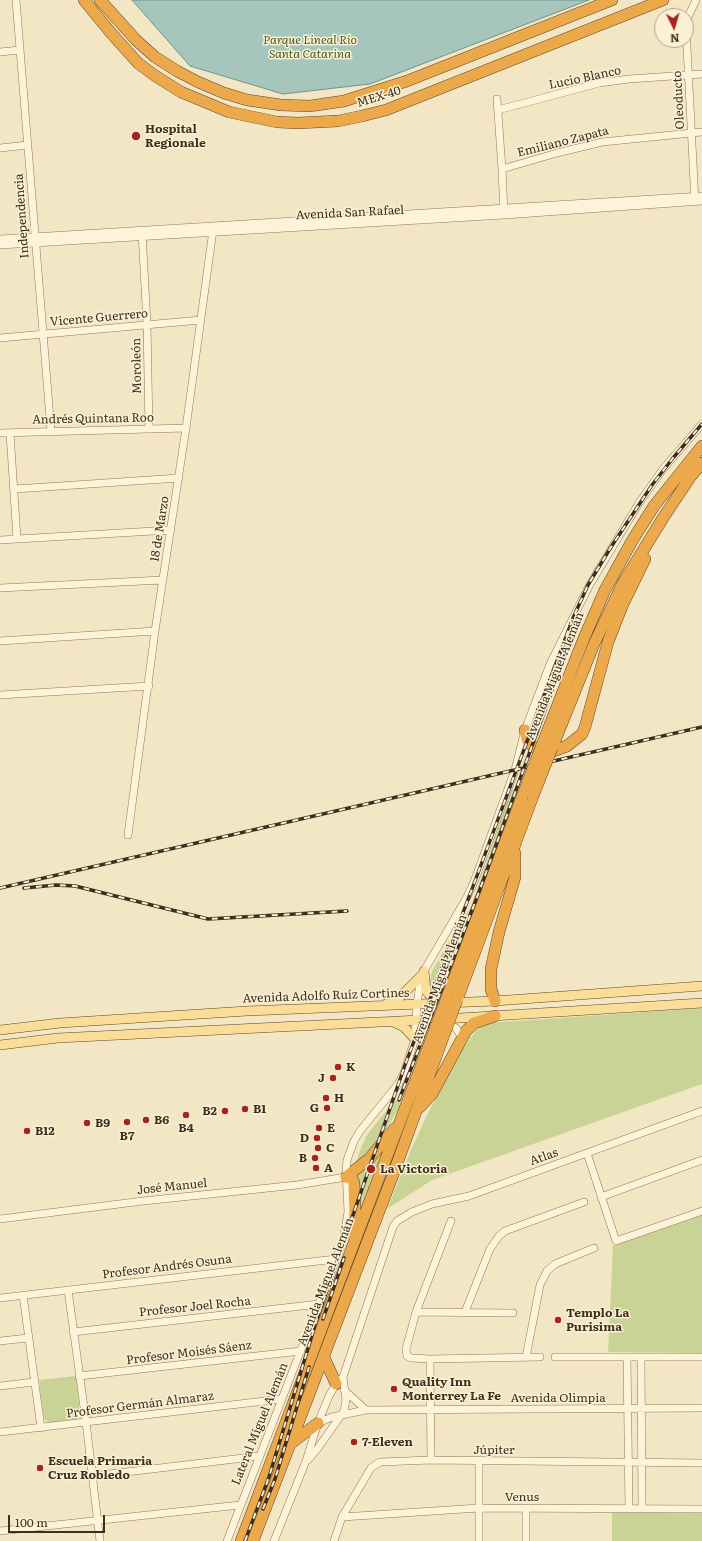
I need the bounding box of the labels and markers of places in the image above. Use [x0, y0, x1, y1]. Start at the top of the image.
place label: Hospital Regionale [145, 122, 206, 150]
marker: Hospital Regionale [130, 130, 142, 142]
place label: K [346, 1060, 355, 1074]
marker: K [333, 1062, 343, 1072]
place label: J [318, 1071, 325, 1085]
marker: J [328, 1073, 338, 1083]
place label: H [334, 1091, 344, 1105]
marker: H [321, 1093, 331, 1103]
place label: G [310, 1101, 319, 1115]
place label: B1 [253, 1102, 266, 1116]
marker: G [322, 1103, 332, 1113]
place label: B2 [202, 1104, 217, 1118]
marker: B1 [240, 1104, 250, 1114]
marker: B2 [220, 1106, 230, 1116]
marker: B4 [181, 1110, 191, 1120]
place label: B6 [154, 1113, 169, 1127]
marker: B6 [141, 1115, 151, 1125]
place label: B9 [95, 1116, 110, 1130]
marker: B7 [122, 1117, 132, 1127]
marker: B9 [82, 1118, 92, 1128]
place label: B4 [178, 1121, 194, 1135]
place label: E [327, 1121, 335, 1135]
marker: E [314, 1123, 324, 1133]
place label: B12 [35, 1124, 55, 1138]
marker: B12 [22, 1126, 32, 1136]
place label: B7 [120, 1129, 134, 1143]
place label: D [300, 1131, 309, 1145]
marker: D [312, 1133, 322, 1143]
place label: C [326, 1141, 335, 1155]
marker: C [313, 1143, 323, 1153]
place label: B [299, 1151, 307, 1165]
marker: B [310, 1153, 320, 1163]
place label: A [324, 1161, 333, 1175]
place label: La Victoria [380, 1162, 447, 1176]
marker: A [311, 1163, 321, 1173]
marker: La Victoria [365, 1163, 377, 1175]
place label: Templo La Purisima [566, 1306, 630, 1334]
marker: Templo La Purisima [553, 1315, 563, 1325]
place label: Quality Inn Monterrey La Fe [402, 1375, 501, 1403]
marker: Quality Inn Monterrey La Fe [389, 1384, 399, 1394]
place label: 7-Eleven [362, 1435, 413, 1449]
marker: 7-Eleven [349, 1437, 359, 1447]
place label: Escuela Primaria Cruz Robledo [48, 1454, 152, 1482]
marker: Escuela Primaria Cruz Robledo [35, 1463, 45, 1473]

